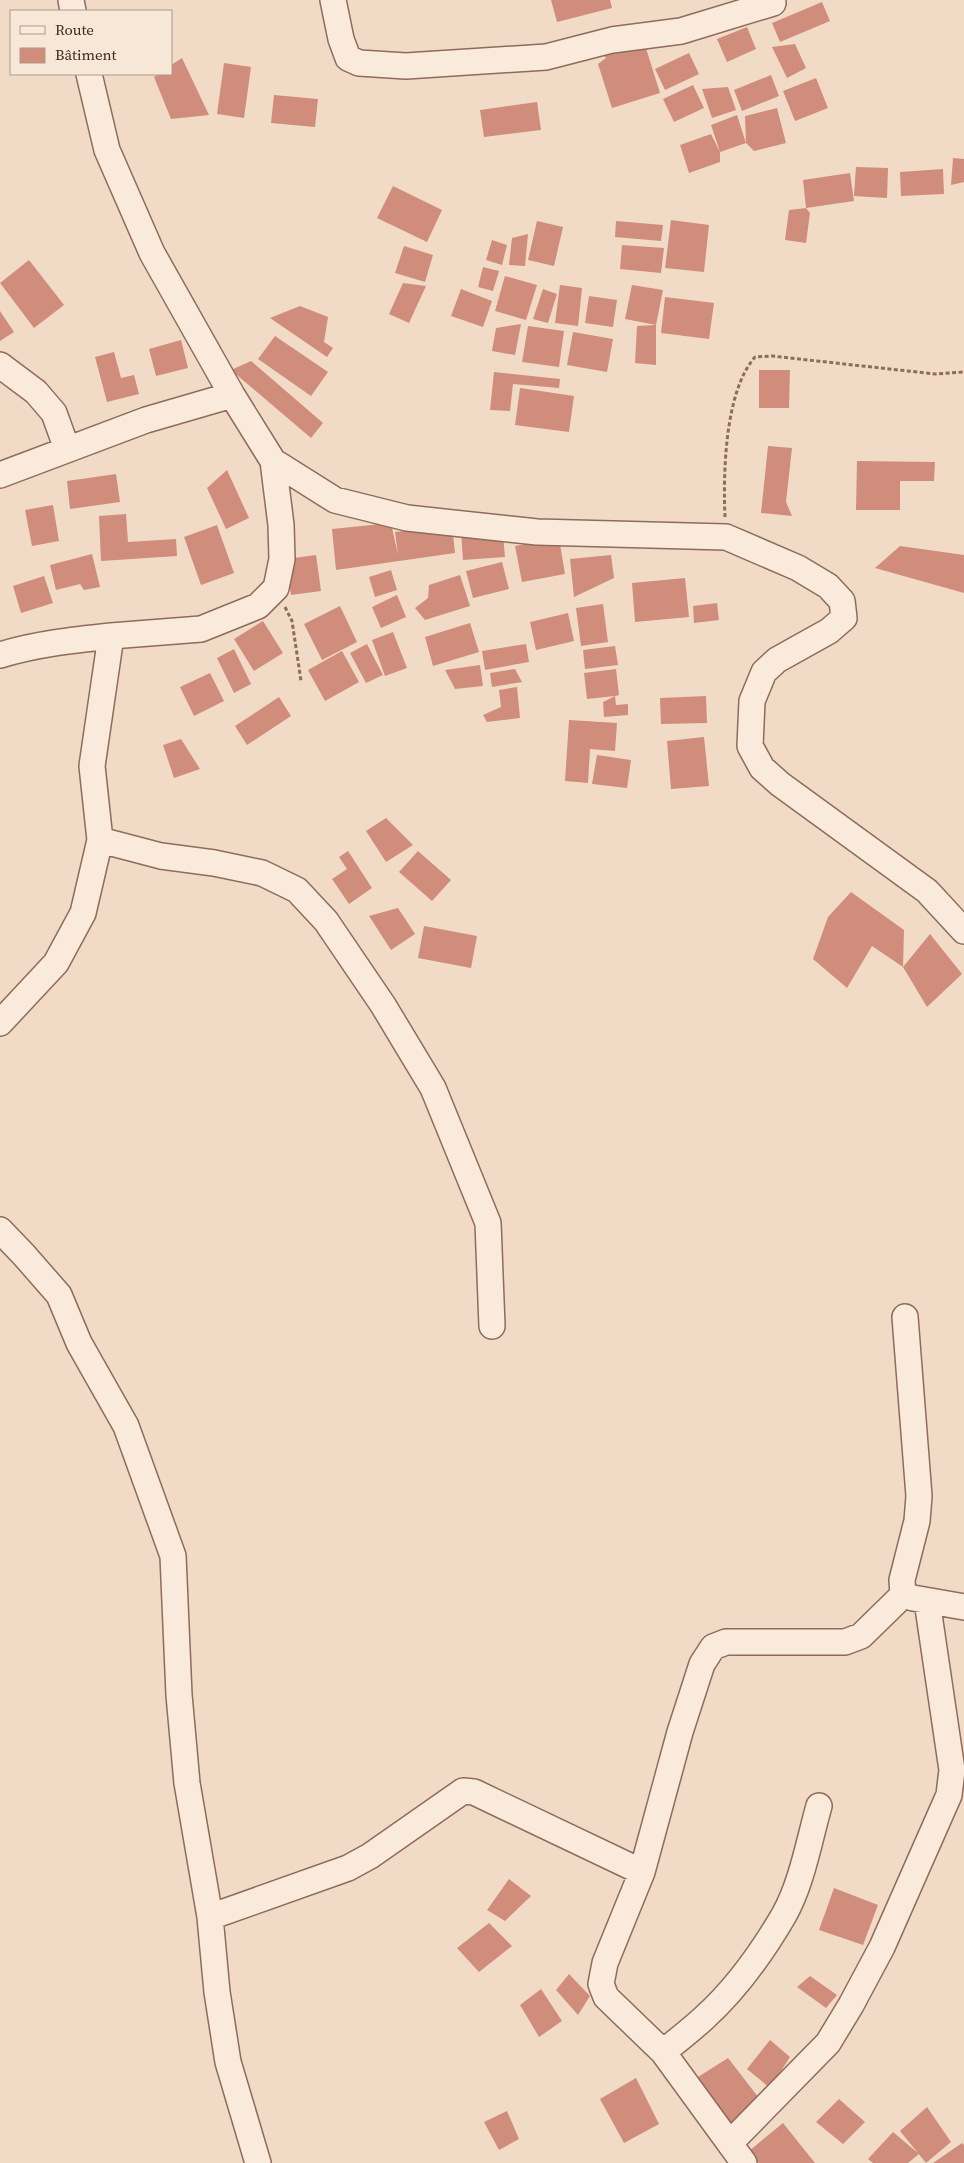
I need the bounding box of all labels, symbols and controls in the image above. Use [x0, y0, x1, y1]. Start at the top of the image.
legend [10, 10, 172, 75]
text: Route [55, 19, 94, 40]
text: Bâtiment [55, 44, 117, 65]

